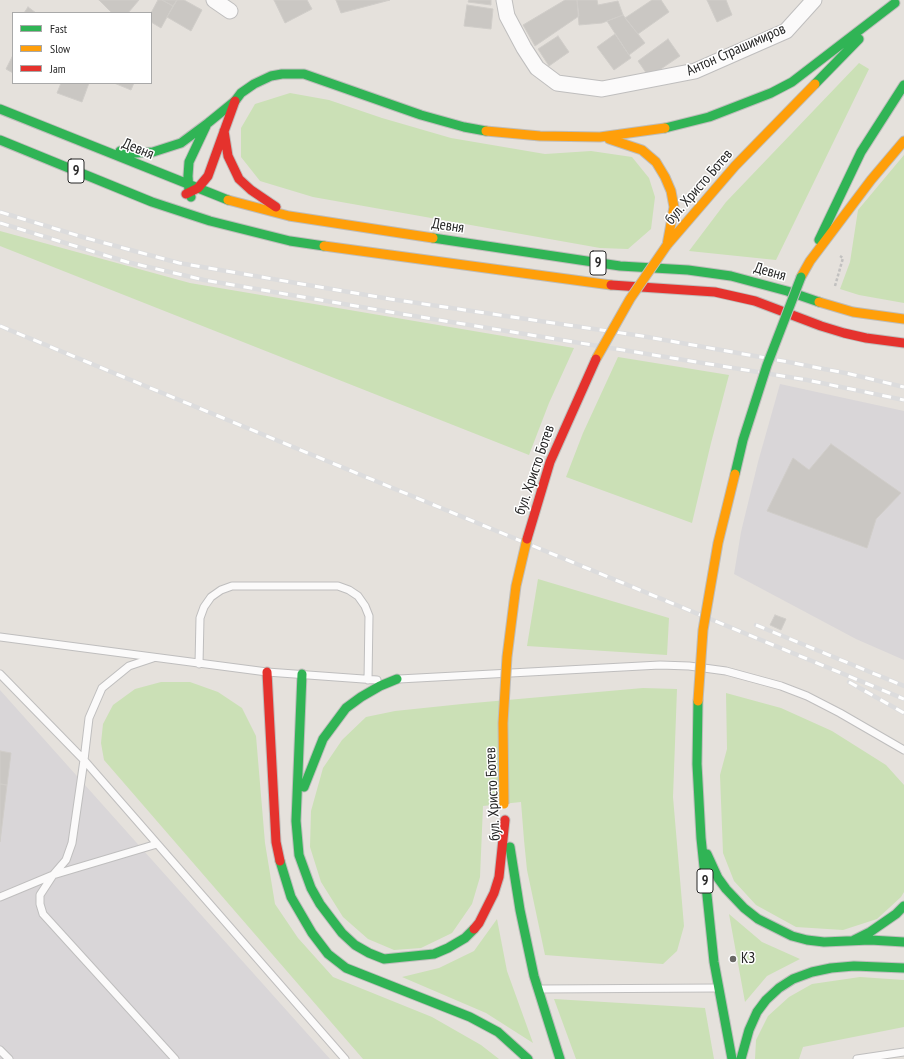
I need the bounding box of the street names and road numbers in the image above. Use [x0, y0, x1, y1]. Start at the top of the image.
street label: Антон Страшимиров [684, 20, 788, 80]
street label: Девня [120, 135, 156, 163]
street label: бул. Христо Ботев [661, 146, 737, 228]
road number: 9 [68, 159, 84, 183]
street label: Девня [431, 215, 465, 237]
road number: 9 [590, 251, 606, 275]
street label: Девня [752, 259, 788, 285]
street label: бул. Христо Ботев [511, 423, 559, 517]
street label: бул. Христо Ботев [482, 747, 504, 841]
road number: 9 [697, 869, 713, 893]

